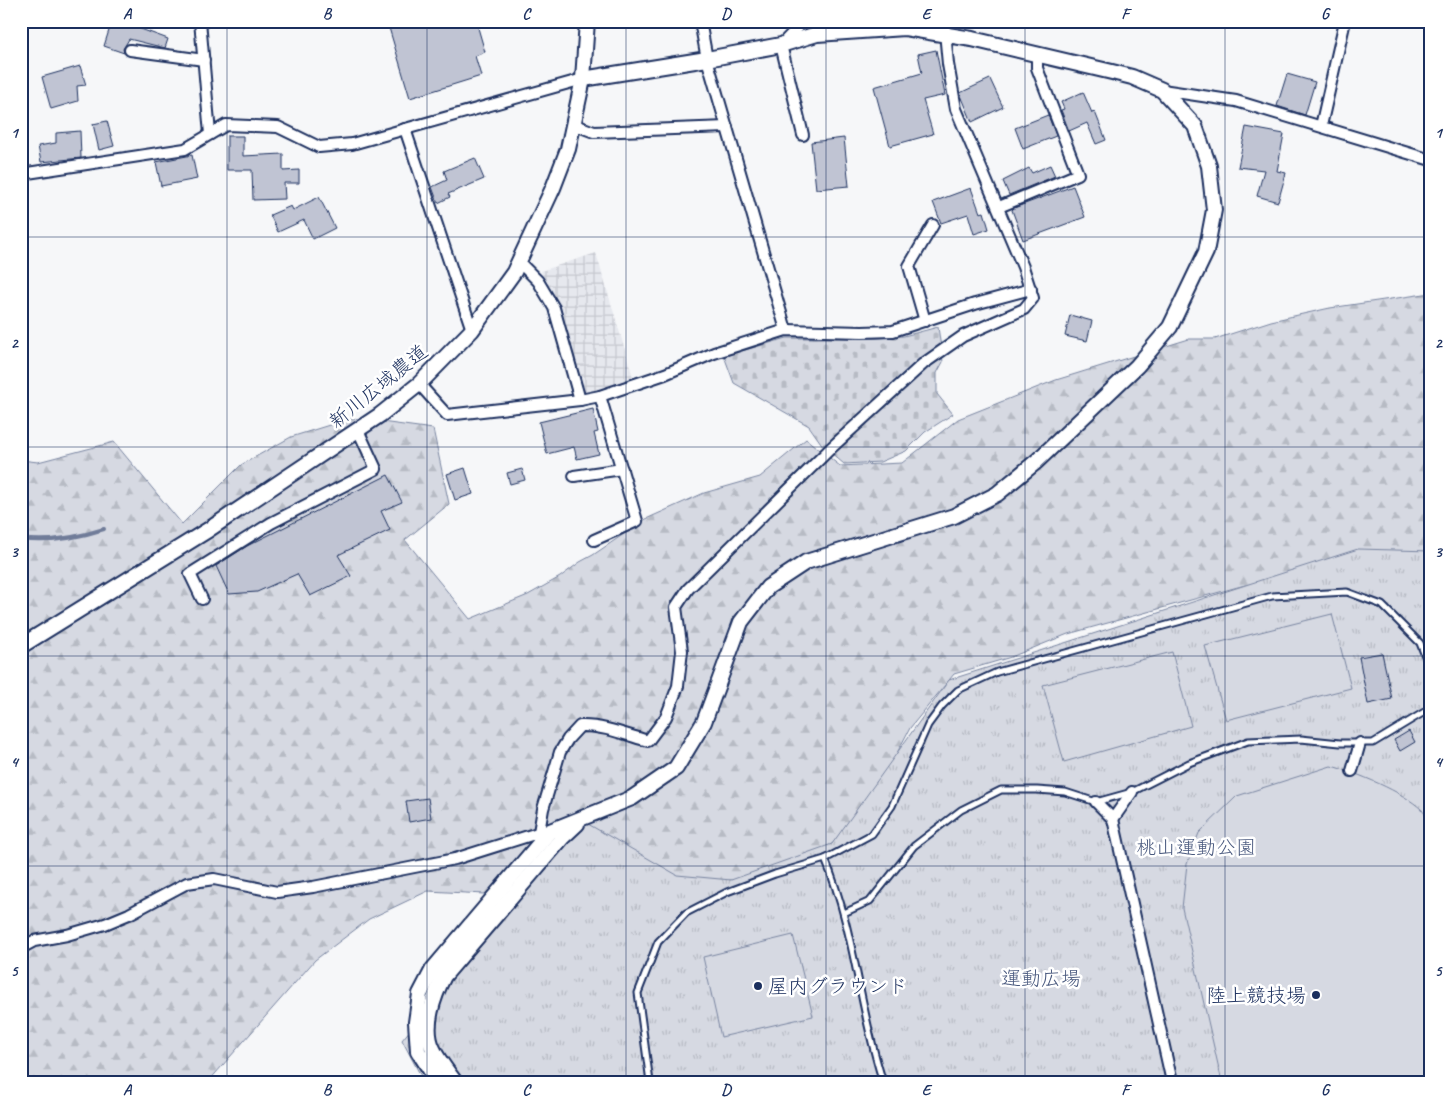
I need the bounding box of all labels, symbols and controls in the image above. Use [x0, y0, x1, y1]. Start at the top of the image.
text: A [123, 4, 133, 24]
text: B [323, 4, 333, 24]
text: C [522, 4, 532, 24]
text: D [721, 4, 732, 24]
text: E [922, 4, 933, 24]
text: F [1121, 4, 1132, 24]
text: G [1321, 4, 1331, 24]
text: 1 [10, 123, 19, 143]
text: 1 [1434, 123, 1443, 143]
text: 2 [10, 333, 19, 353]
text: 2 [1434, 333, 1443, 353]
street label: 新川広域農道 [324, 339, 433, 434]
text: 3 [10, 542, 19, 562]
text: 3 [1434, 542, 1443, 562]
text: 4 [10, 752, 19, 772]
text: 4 [1434, 752, 1443, 772]
park label: 桃山運動公園 [1136, 835, 1256, 860]
text: 5 [11, 961, 20, 981]
text: 5 [1435, 961, 1444, 981]
park label: 運動広場 [1001, 966, 1081, 991]
place label: 屋内グラウンド [768, 974, 908, 999]
marker: 屋内グラウンド [752, 980, 764, 992]
place label: 陸上競技場 [1206, 983, 1306, 1008]
marker: 陸上競技場 [1310, 989, 1322, 1001]
text: A [123, 1080, 133, 1100]
text: B [323, 1080, 333, 1100]
text: C [522, 1080, 532, 1100]
text: D [721, 1080, 732, 1100]
text: E [922, 1080, 933, 1100]
text: F [1121, 1080, 1132, 1100]
text: G [1321, 1080, 1331, 1100]

